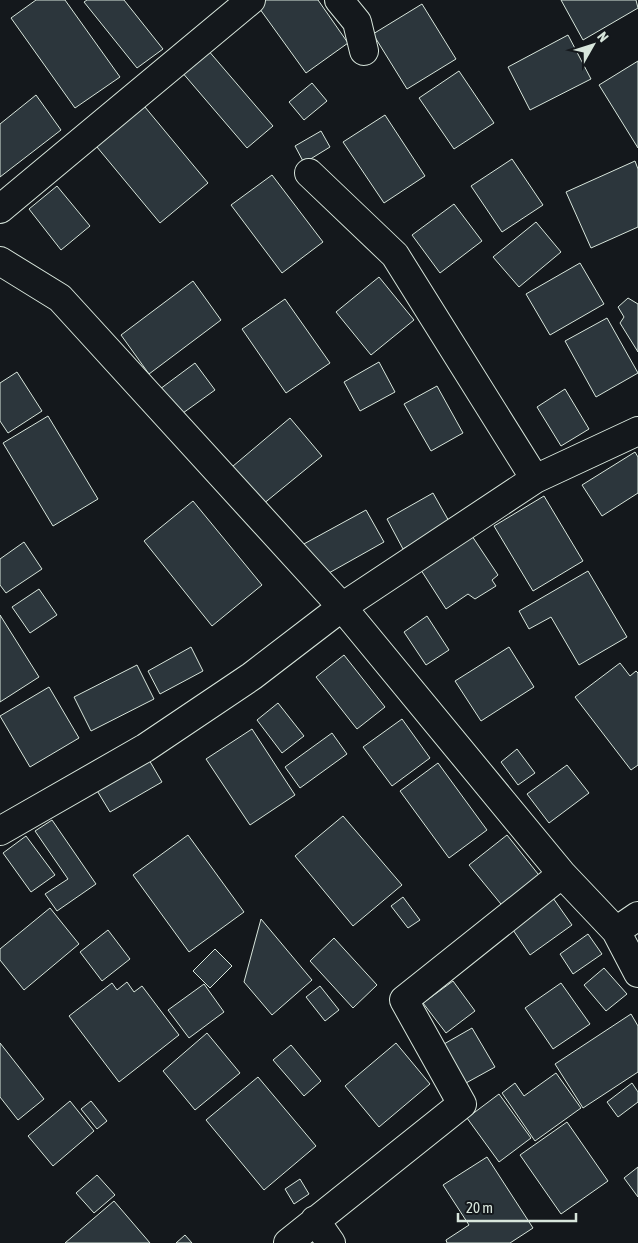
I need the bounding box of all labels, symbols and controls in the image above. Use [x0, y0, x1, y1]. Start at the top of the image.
north arrow [568, 20, 618, 70]
text: N [594, 29, 612, 45]
scale bar [458, 1190, 576, 1222]
text: 20 m [466, 1199, 493, 1216]

